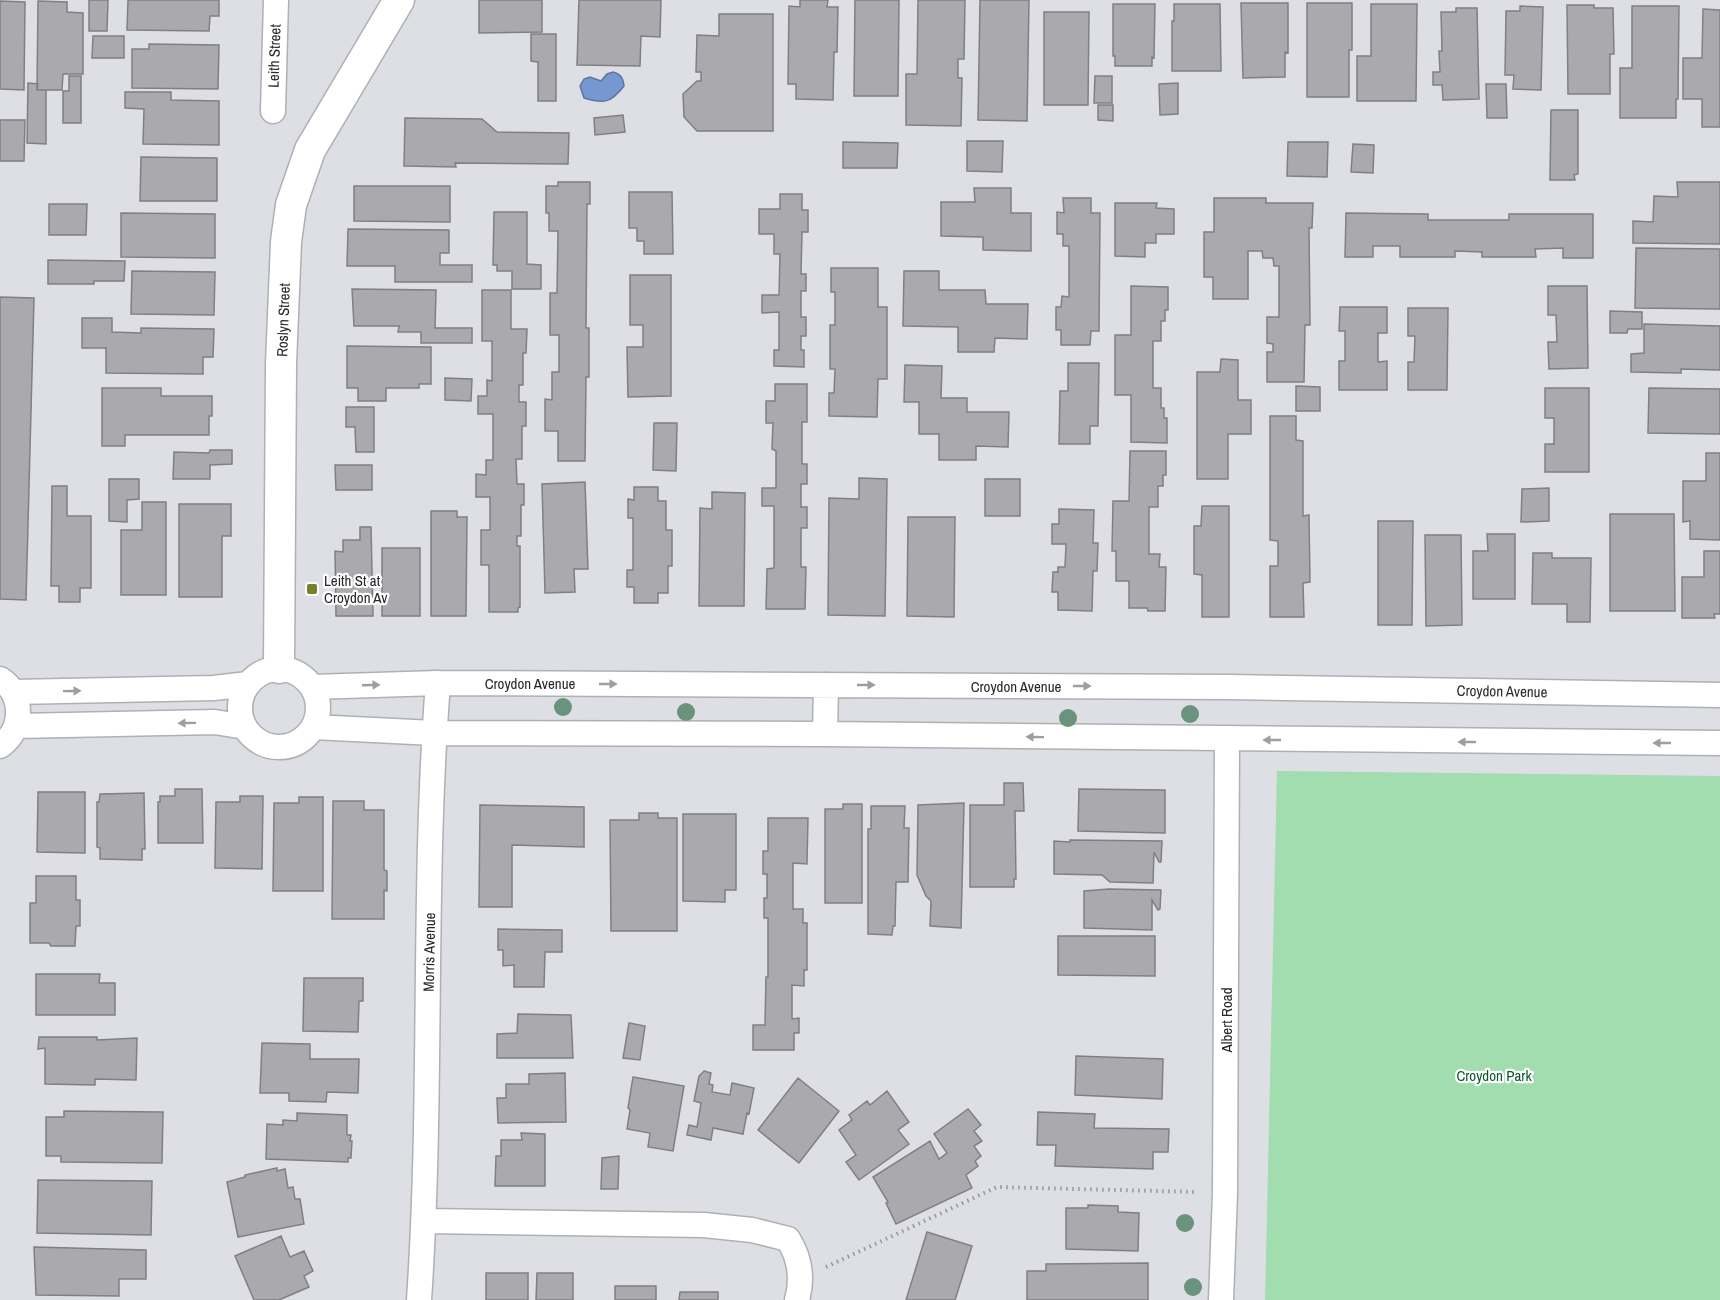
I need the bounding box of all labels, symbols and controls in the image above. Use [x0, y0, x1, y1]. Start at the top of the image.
street label: Leith Street [262, 23, 286, 88]
street label: Roslyn Street [271, 282, 295, 357]
place label: Leith St at Croydon Av [324, 570, 388, 608]
marker: Leith St at Croydon Av [305, 582, 319, 596]
street label: Croydon Avenue [485, 673, 576, 694]
street label: Croydon Avenue [971, 676, 1062, 697]
one-way arrow [598, 679, 617, 689]
one-way arrow [361, 680, 380, 690]
one-way arrow [856, 680, 875, 690]
street label: Croydon Avenue [1456, 680, 1548, 702]
one-way arrow [1072, 681, 1091, 691]
one-way arrow [62, 686, 81, 695]
one-way arrow [178, 718, 197, 728]
one-way arrow [1025, 732, 1044, 742]
one-way arrow [1262, 735, 1281, 745]
one-way arrow [1457, 737, 1476, 746]
one-way arrow [1652, 738, 1671, 748]
street label: Morris Avenue [418, 912, 440, 992]
street label: Albert Road [1216, 988, 1237, 1053]
park label: Croydon Park [1456, 1065, 1532, 1086]

